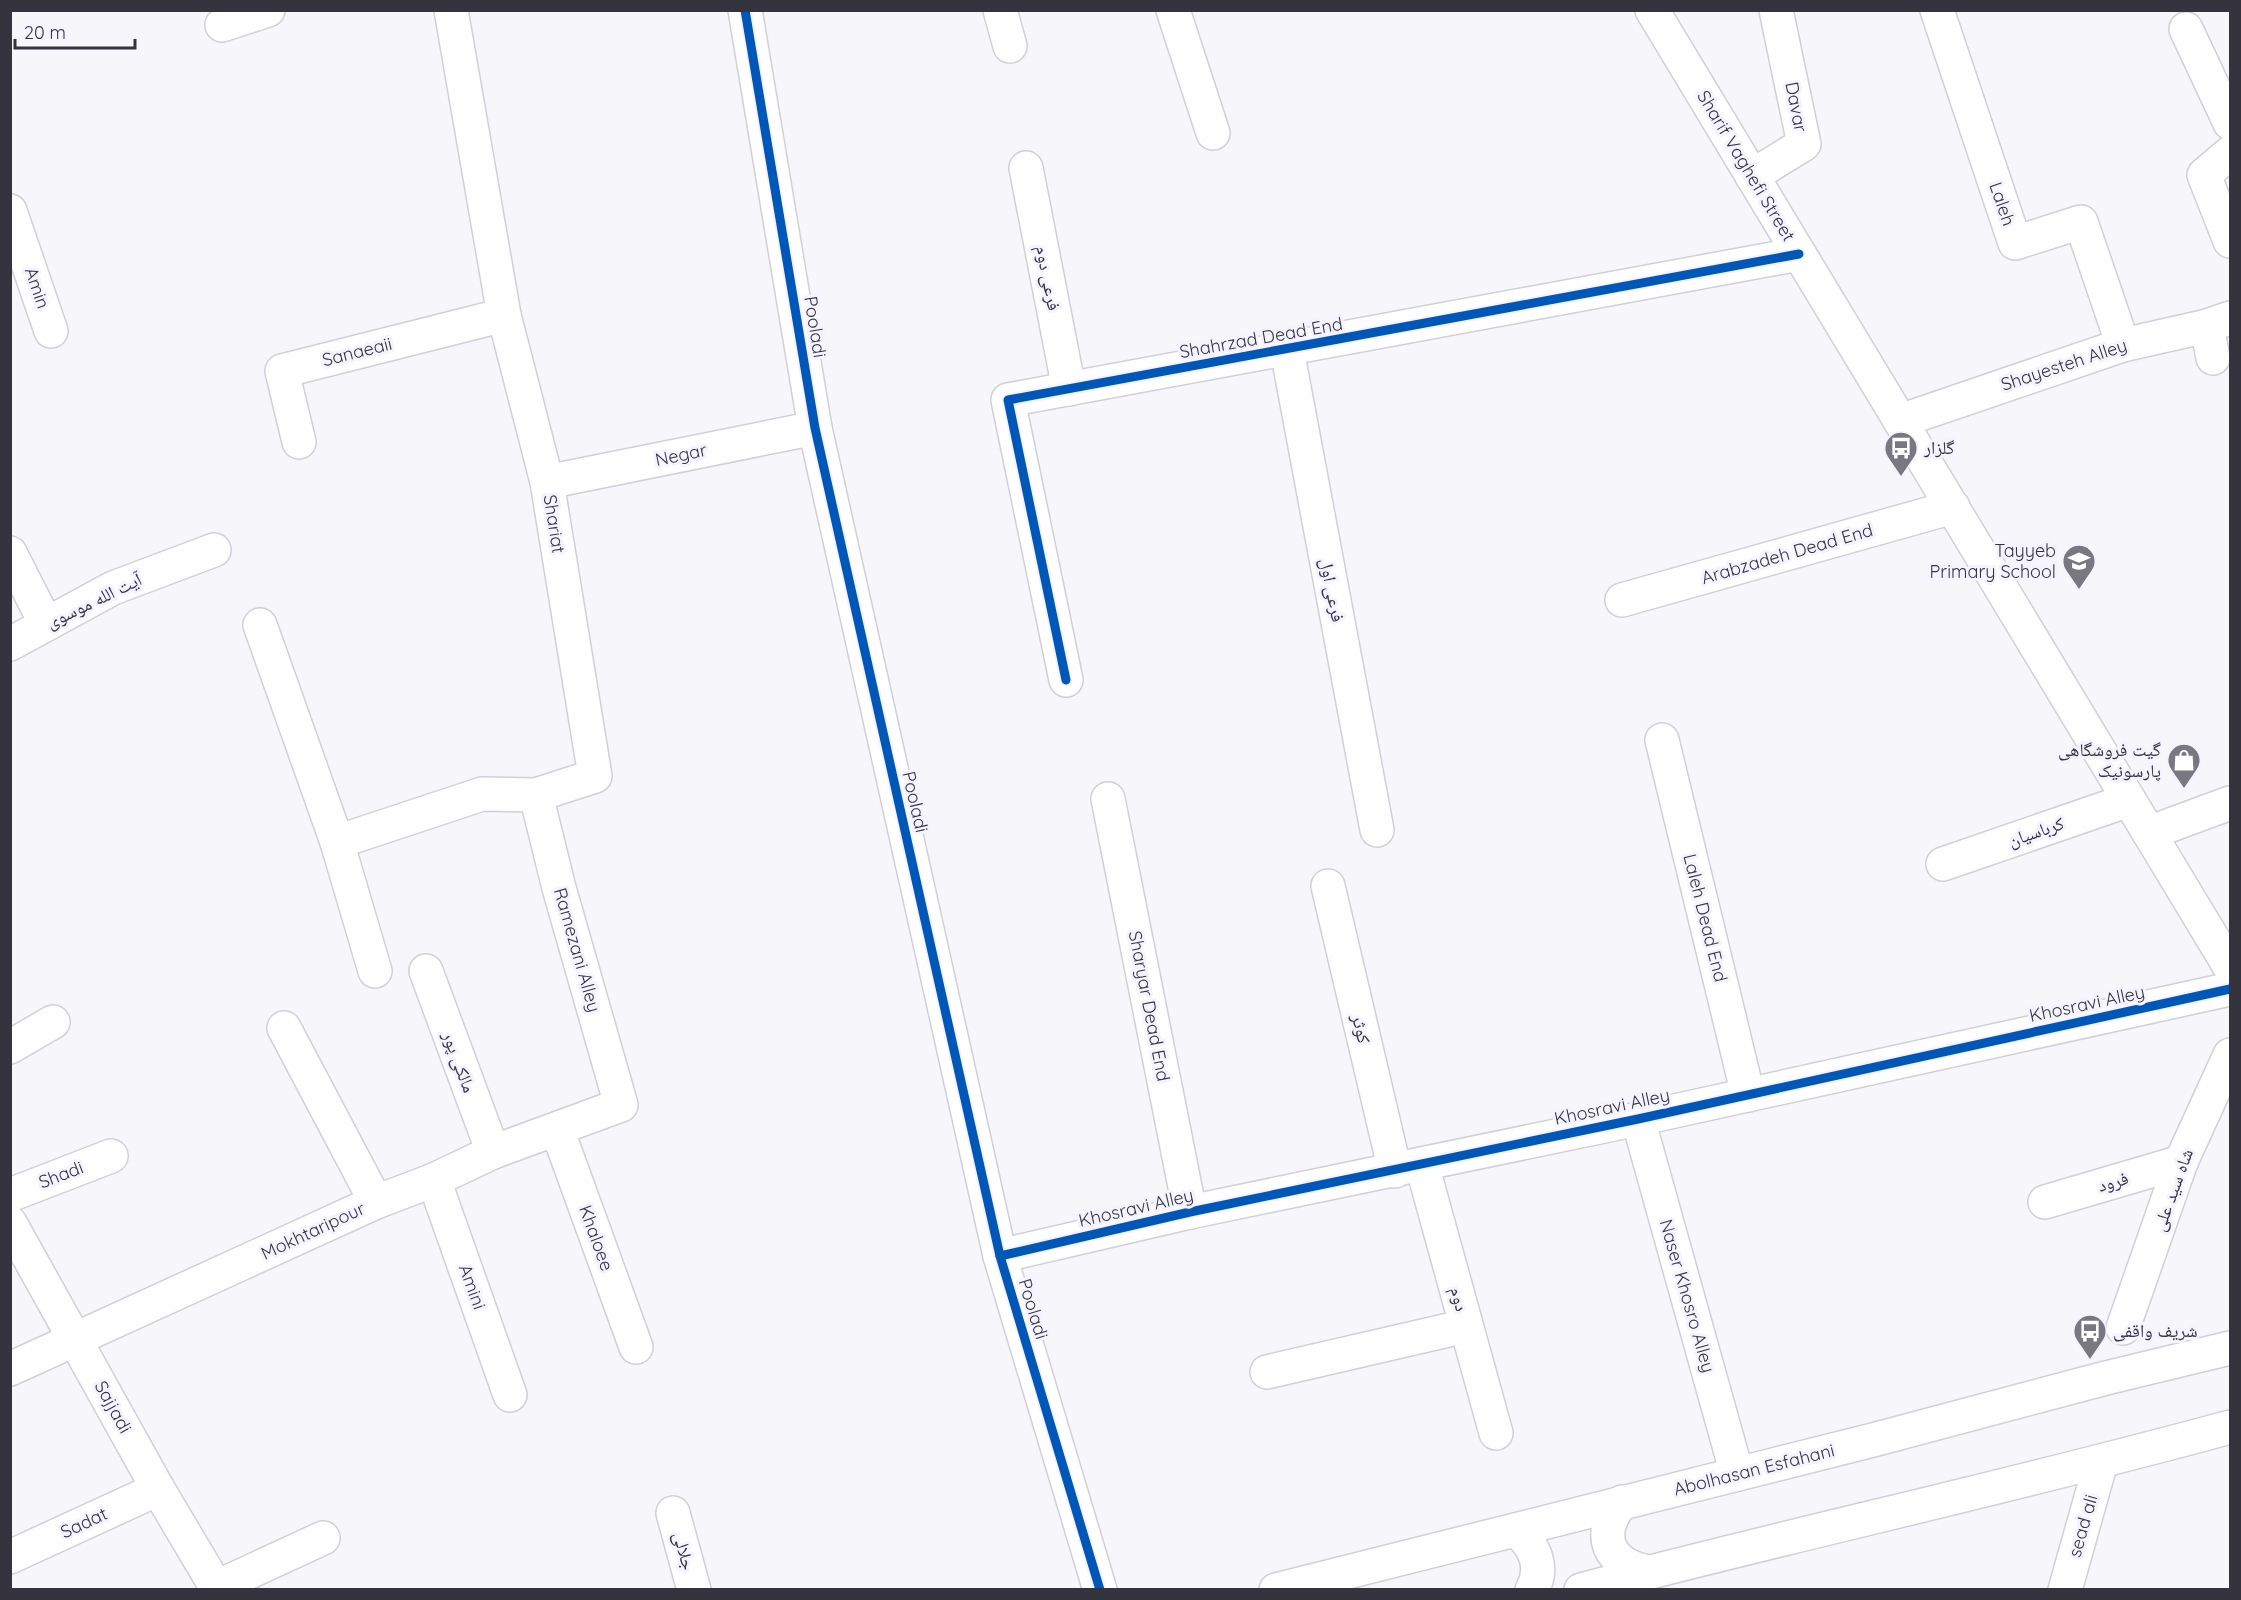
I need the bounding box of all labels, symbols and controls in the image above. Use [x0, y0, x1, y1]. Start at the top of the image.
scale bar [15, 12, 135, 50]
text: 20 m [24, 21, 66, 44]
street label: Davar [1780, 80, 1813, 134]
street label: Sharif Vaghefi Street [1692, 86, 1801, 245]
street label: Laleh [1984, 179, 2021, 229]
street label: فرعی دوم [1030, 243, 1066, 313]
street label: Amin [20, 264, 55, 312]
street label: Pooladi [799, 294, 832, 359]
street label: Shahrzad Dead End [1177, 312, 1344, 363]
street label: Sanaeaii [320, 332, 394, 371]
street label: Shayesteh Alley [1998, 333, 2130, 396]
bus stop icon: گلزار [1883, 430, 1919, 477]
place label: گلزار [1923, 436, 1955, 459]
street label: Negar [653, 438, 709, 471]
street label: Shariat [539, 493, 570, 555]
street label: Arabzadeh Dead End [1698, 518, 1875, 589]
place label: Tayyeb Primary School [1930, 539, 2056, 583]
school or university icon: Tayyeb Primary School [2061, 543, 2097, 590]
street label: فرعی اول [1315, 556, 1350, 624]
street label: آیت الله موسوی [42, 567, 146, 634]
place label: گیت فروشگاهی پارسونیک [2058, 738, 2162, 782]
shop icon: گیت فروشگاهی پارسونیک [2166, 742, 2202, 789]
street label: Pooladi [897, 769, 934, 835]
street label: کرباسیان [2005, 811, 2067, 852]
street label: Laleh Dead End [1678, 851, 1733, 984]
street label: Ramezani Alley [549, 885, 606, 1015]
street label: Sharyar Dead End [1124, 929, 1175, 1083]
street label: Khosravi Alley [2027, 980, 2147, 1027]
street label: کوثر [1347, 1011, 1376, 1046]
street label: مالکی پور [437, 1027, 481, 1096]
street label: Khosravi Alley [1552, 1083, 1672, 1130]
street label: شاه سید علی [2147, 1145, 2198, 1234]
street label: Shadi [35, 1156, 86, 1194]
street label: فرود [2095, 1166, 2131, 1197]
street label: Khosravi Alley [1076, 1183, 1196, 1232]
street label: Mokhtaripour [257, 1196, 369, 1265]
street label: Khaloee [574, 1202, 619, 1274]
street label: Naser Khosro Alley [1655, 1216, 1720, 1375]
street label: Amini [454, 1261, 491, 1312]
street label: Pooladi [1013, 1276, 1054, 1342]
street label: دوم [1444, 1284, 1474, 1314]
bus stop icon: شریف واقفی [2072, 1313, 2108, 1360]
place label: شریف واقفی [2113, 1319, 2198, 1342]
street label: Sajjadi [90, 1376, 137, 1437]
street label: Abolhasan Esfahani [1671, 1438, 1837, 1501]
street label: sead ali [2063, 1492, 2102, 1560]
street label: Sadat [57, 1502, 111, 1543]
street label: جلالی [668, 1529, 701, 1573]

